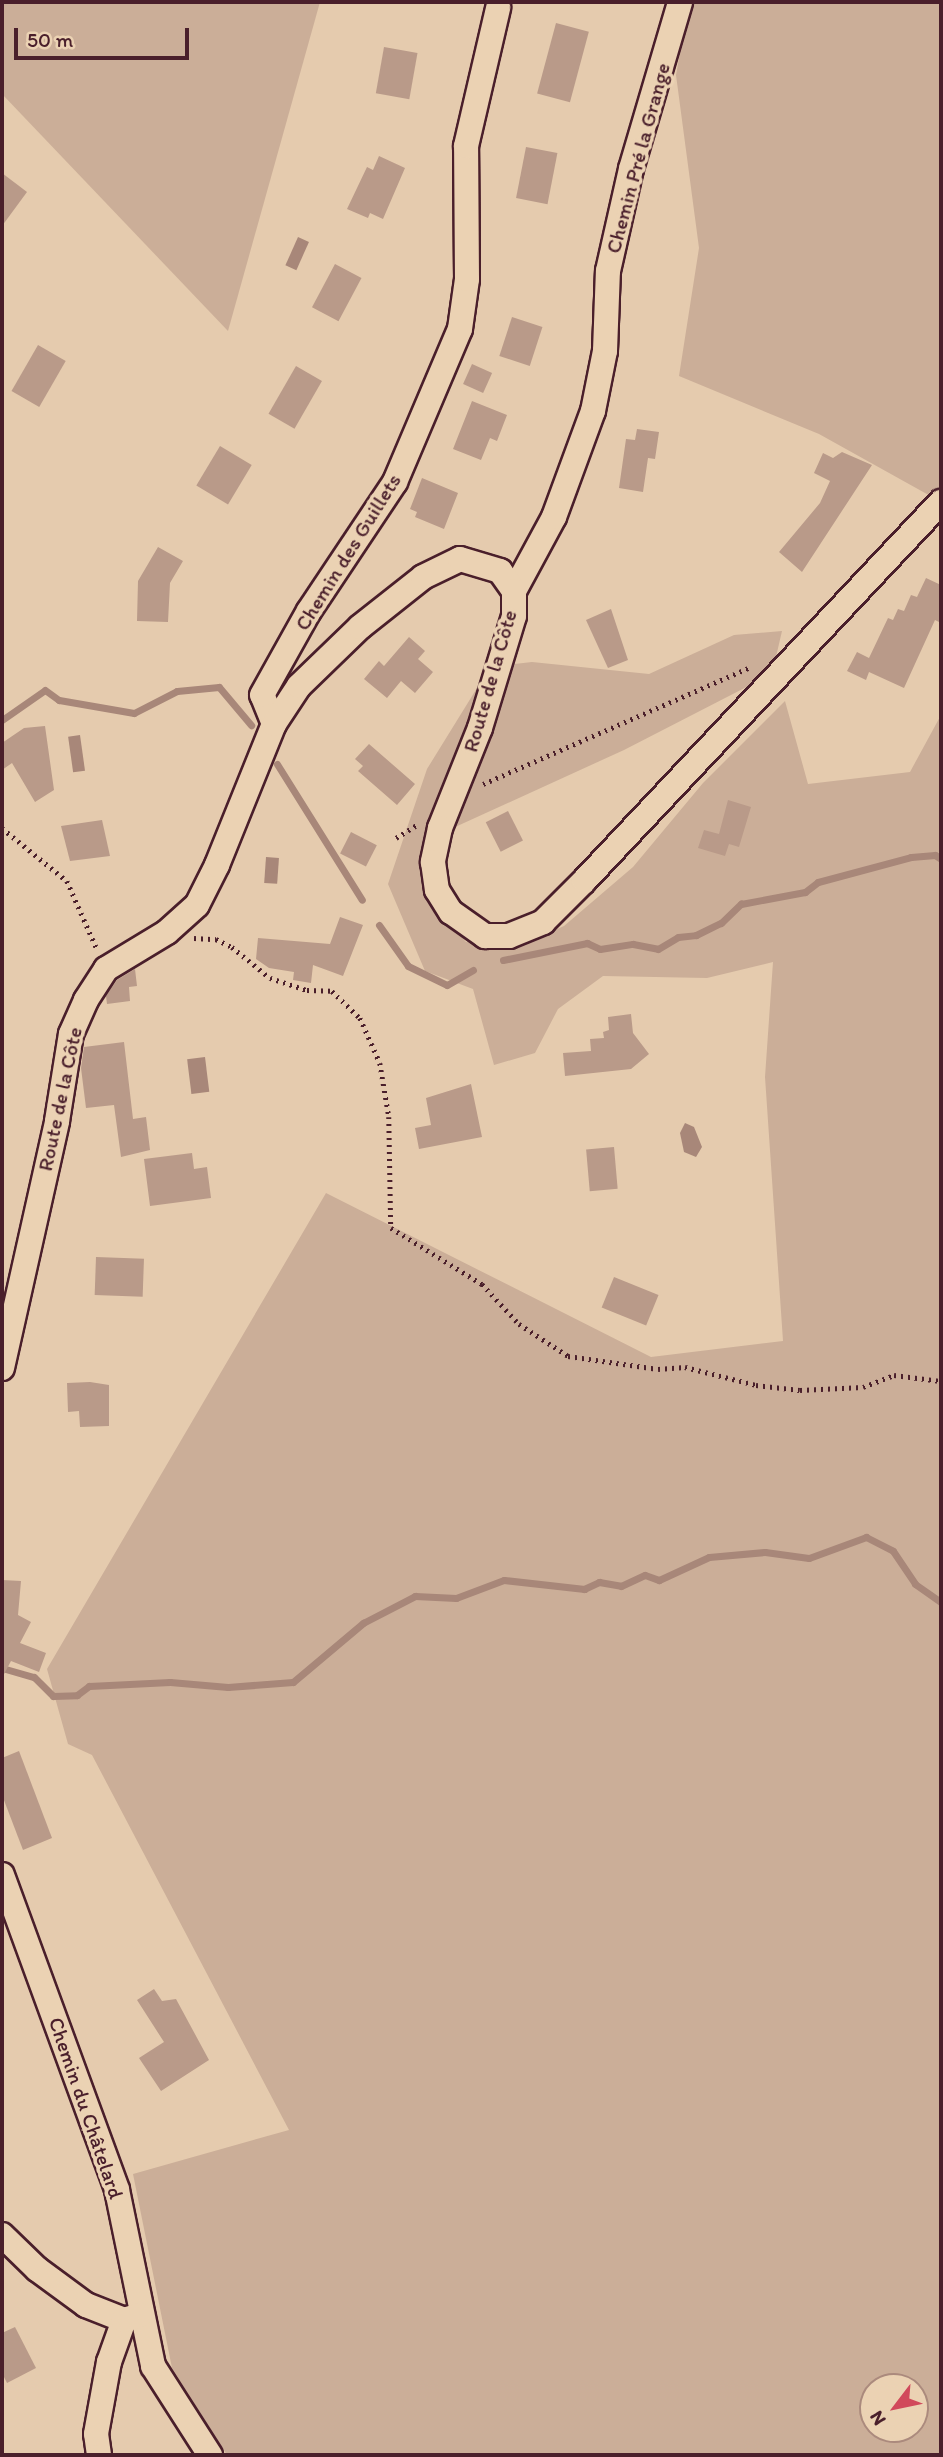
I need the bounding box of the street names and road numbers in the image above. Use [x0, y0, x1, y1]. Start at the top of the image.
street label: Chemin Pré la Grange [600, 60, 676, 256]
street label: Chemin des Guillets [290, 469, 406, 635]
street label: Route de la Côte [458, 607, 522, 755]
street label: Route de la Côte [32, 1024, 88, 1174]
street label: Chemin du Châtelard [43, 2014, 129, 2202]

